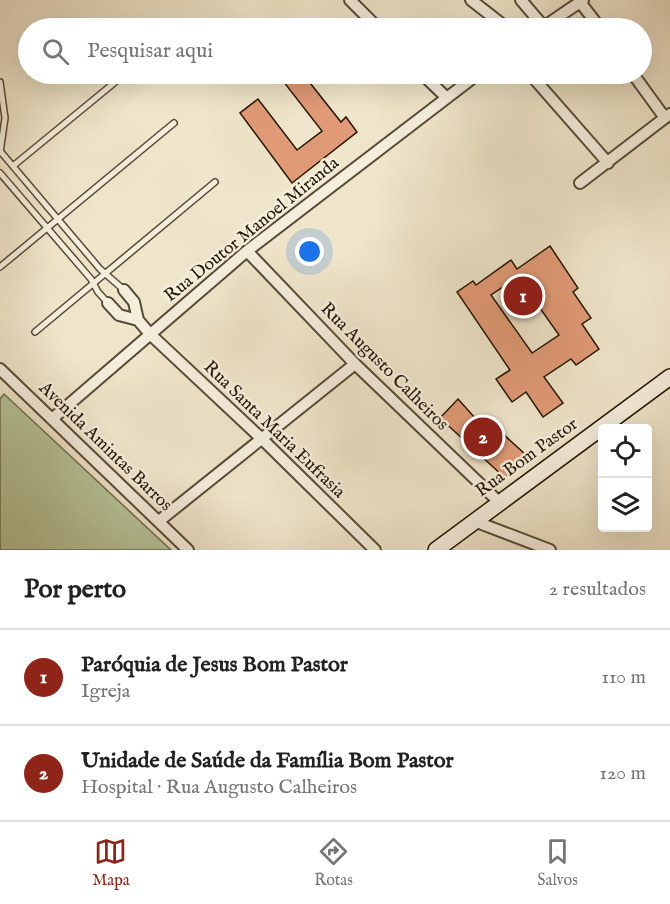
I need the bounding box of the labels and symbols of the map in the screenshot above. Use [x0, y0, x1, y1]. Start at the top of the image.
street label: Rua Doutor Manoel Miranda [160, 152, 344, 308]
your location [295, 237, 324, 266]
pin: 1 [504, 274, 542, 318]
street label: Rua Augusto Calheiros [315, 298, 453, 436]
street label: Rua Santa Maria Eufrasia [198, 356, 350, 504]
street label: Avenida Amintas Barros [33, 377, 177, 517]
street label: Rua Bom Pastor [471, 413, 583, 503]
pin: 2 [464, 414, 502, 460]

